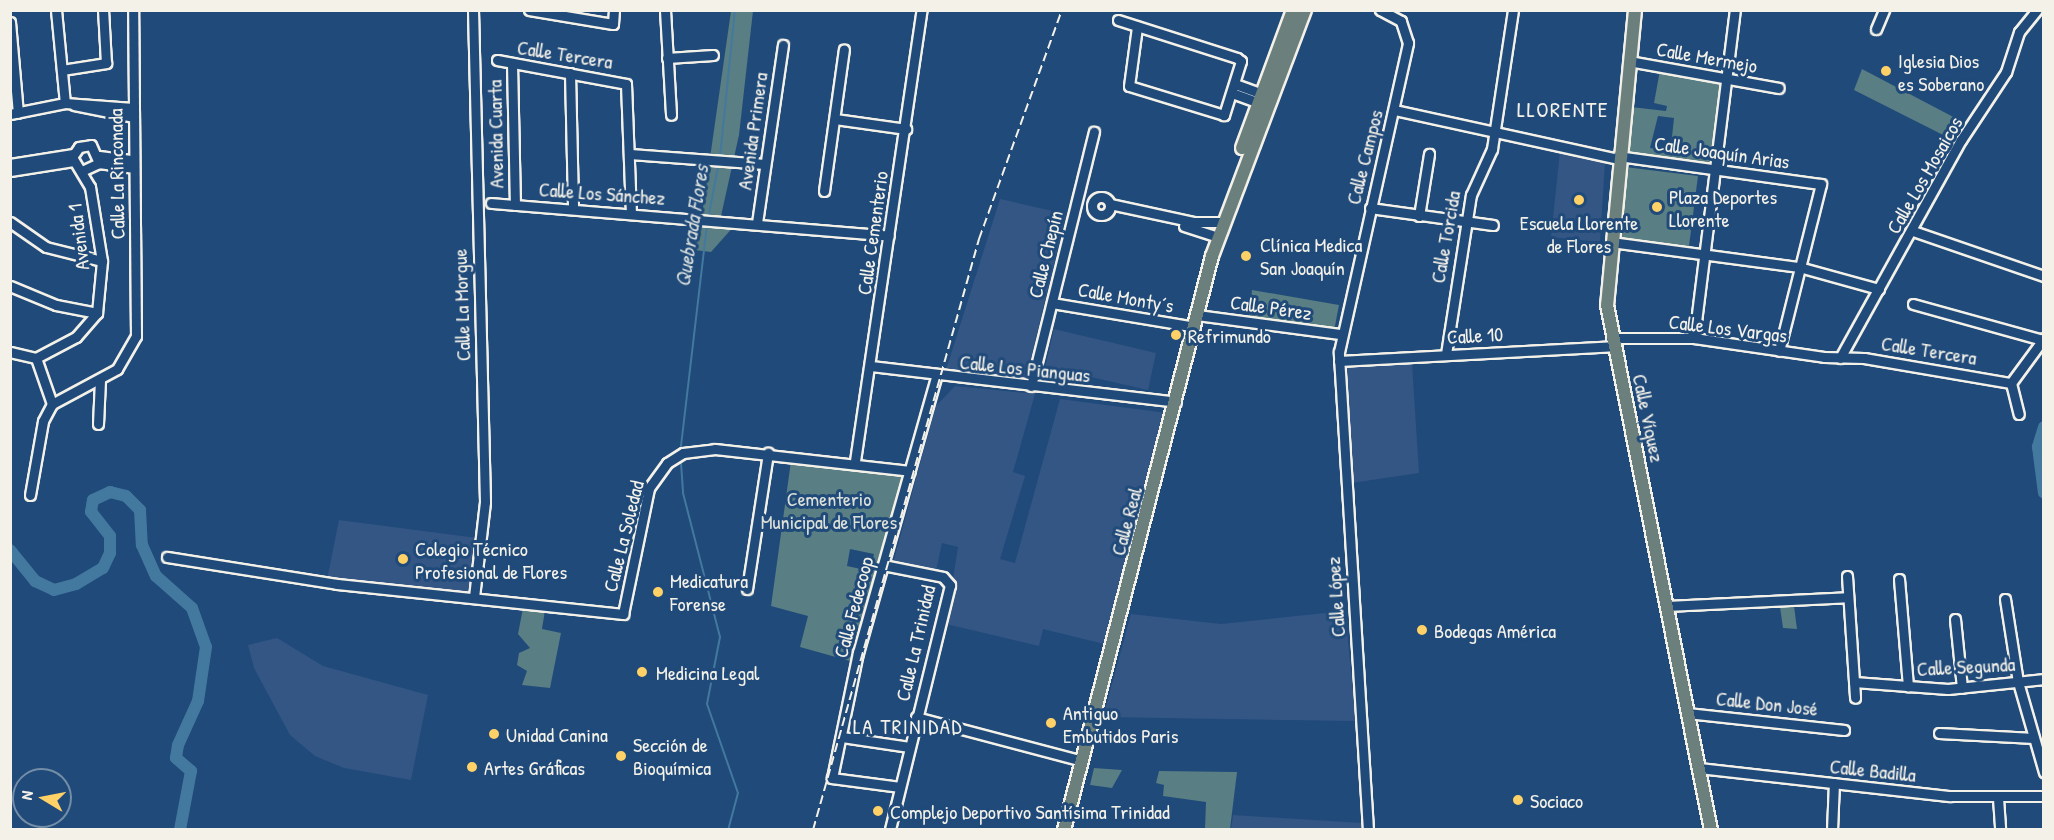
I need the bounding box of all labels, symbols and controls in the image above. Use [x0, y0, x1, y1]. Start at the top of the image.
street label: Calle Tercera [516, 35, 614, 73]
street label: Calle Mermejo [1655, 36, 1759, 78]
place label: Iglesia Dios es Soberano [1898, 48, 1984, 95]
marker: Iglesia Dios es Soberano [1879, 64, 1893, 78]
street label: Avenida Primera [732, 71, 772, 191]
street label: Avenida Cuarta [482, 79, 508, 189]
district label: LLORENTE [1517, 97, 1609, 123]
street label: Calle Campos [1341, 107, 1387, 207]
street label: Calle La Rinconada [103, 108, 129, 240]
street label: Calle Los Mosaicos [1881, 112, 1967, 238]
street label: Calle Joaquín Arias [1653, 131, 1791, 173]
water label: Quebrada Flores [670, 163, 714, 289]
street label: Calle Cementerio [851, 170, 893, 296]
street label: Calle Los Sánchez [538, 177, 666, 209]
place label: Plaza Deportes Llorente [1669, 184, 1777, 231]
street label: Calle Torcida [1425, 189, 1465, 285]
marker: Escuela Llorente de Flores [1572, 193, 1586, 207]
marker: Plaza Deportes Llorente [1650, 200, 1664, 214]
street label: Avenida 1 [62, 202, 94, 272]
street label: Calle Chepín [1023, 208, 1067, 300]
place label: Escuela Llorente de Flores [1520, 210, 1638, 257]
place label: Clínica Medica San Joaquín [1260, 232, 1362, 279]
marker: Clínica Medica San Joaquín [1237, 247, 1255, 265]
street label: Calle La Morgue [447, 248, 475, 362]
street label: Calle Monty´s [1076, 277, 1176, 317]
street label: Calle Pérez [1229, 289, 1313, 325]
street label: Calle Los Vargas [1667, 309, 1789, 347]
street label: Calle 10 [1446, 322, 1504, 348]
place label: Refrimundo [1188, 323, 1271, 347]
marker: Refrimundo [1169, 328, 1183, 342]
street label: Calle Tercera [1880, 331, 1978, 369]
street label: Calle Los Pianguas [959, 349, 1091, 387]
street label: Calle Víquez [1628, 372, 1670, 464]
street label: Calle La Soledad [598, 478, 648, 594]
street label: Calle Real [1105, 484, 1147, 558]
park label: Cementerio Municipal de Flores [761, 486, 897, 533]
place label: Colegio Técnico Profesional de Flores [415, 536, 567, 583]
marker: Colegio Técnico Profesional de Flores [396, 552, 410, 566]
street label: Calle Fedecoop [828, 554, 878, 660]
street label: Calle López [1320, 556, 1350, 638]
place label: Medicatura Forense [670, 568, 748, 615]
street label: Calle La Trinidad [890, 583, 940, 703]
marker: Medicatura Forense [651, 585, 665, 599]
place label: Bodegas América [1434, 618, 1556, 642]
marker: Bodegas América [1415, 623, 1429, 637]
street label: Calle Segunda [1916, 651, 2016, 681]
place label: Medicina Legal [656, 660, 759, 684]
marker: Medicina Legal [633, 663, 651, 681]
street label: Calle Don José [1715, 686, 1819, 720]
place label: Antiguo Embutidos Paris [1063, 700, 1179, 747]
district label: LA TRINIDAD [853, 714, 963, 740]
marker: Antiguo Embutidos Paris [1044, 716, 1058, 730]
place label: Unidad Canina [506, 722, 608, 746]
marker: Unidad Canina [487, 727, 501, 741]
place label: Sección de Bioquímica [633, 732, 711, 779]
marker: Sección de Bioquímica [614, 749, 628, 763]
street label: Calle Badilla [1829, 754, 1917, 786]
place label: Artes Gráficas [484, 755, 585, 779]
marker: Artes Gráficas [465, 760, 479, 774]
north arrow [12, 768, 72, 828]
place label: Sociaco [1530, 788, 1583, 812]
text: N [15, 789, 38, 801]
marker: Sociaco [1511, 793, 1525, 807]
place label: Complejo Deportivo Santísima Trinidad [890, 799, 1170, 823]
marker: Complejo Deportivo Santísima Trinidad [871, 804, 885, 818]

